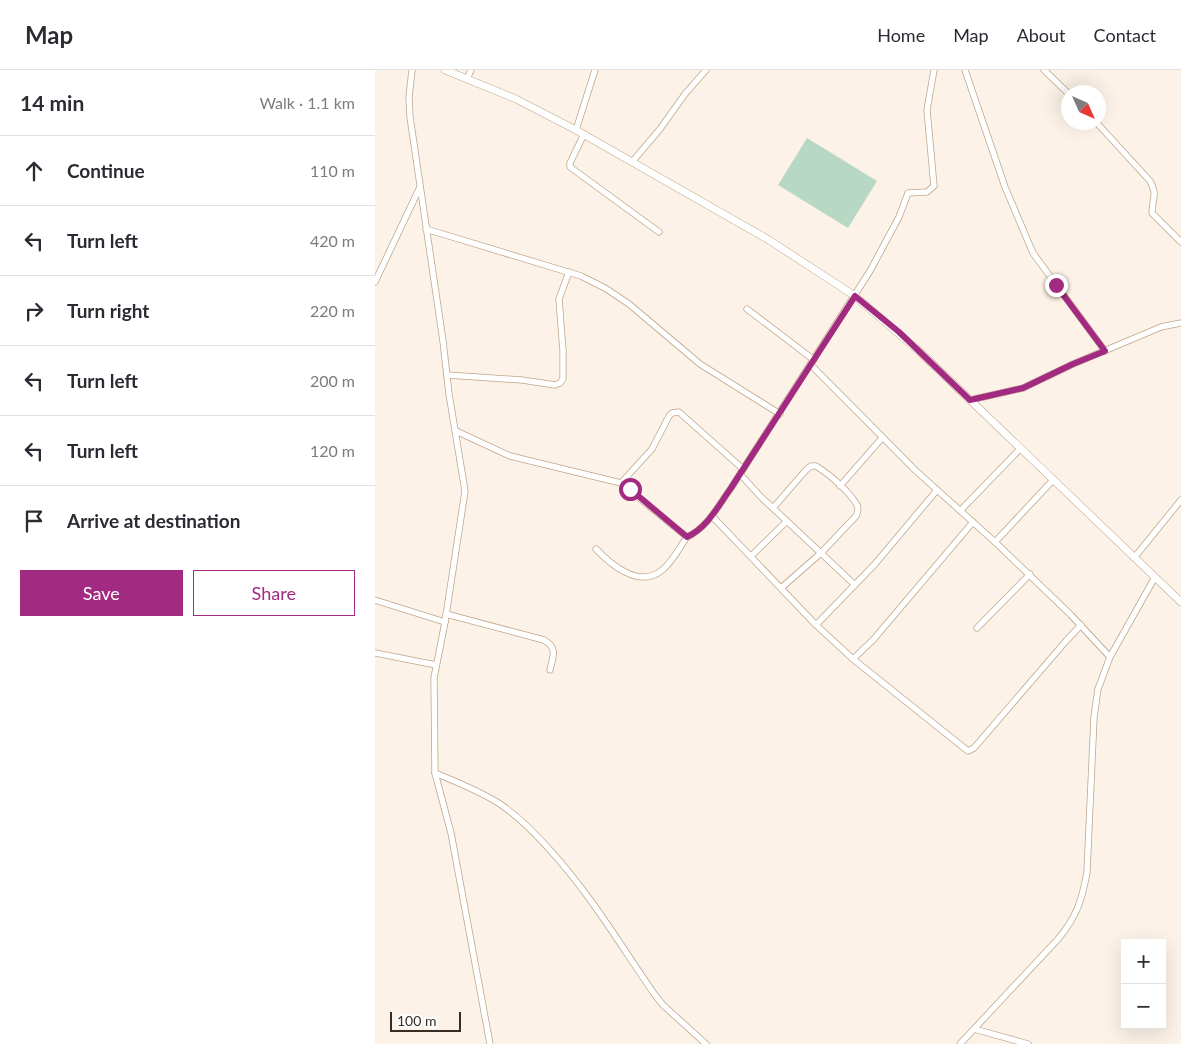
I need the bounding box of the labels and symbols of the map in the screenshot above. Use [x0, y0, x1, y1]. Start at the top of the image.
north arrow [1061, 85, 1106, 130]
route end [1045, 274, 1068, 297]
route start [619, 478, 642, 501]
scale bar [390, 1009, 461, 1032]

